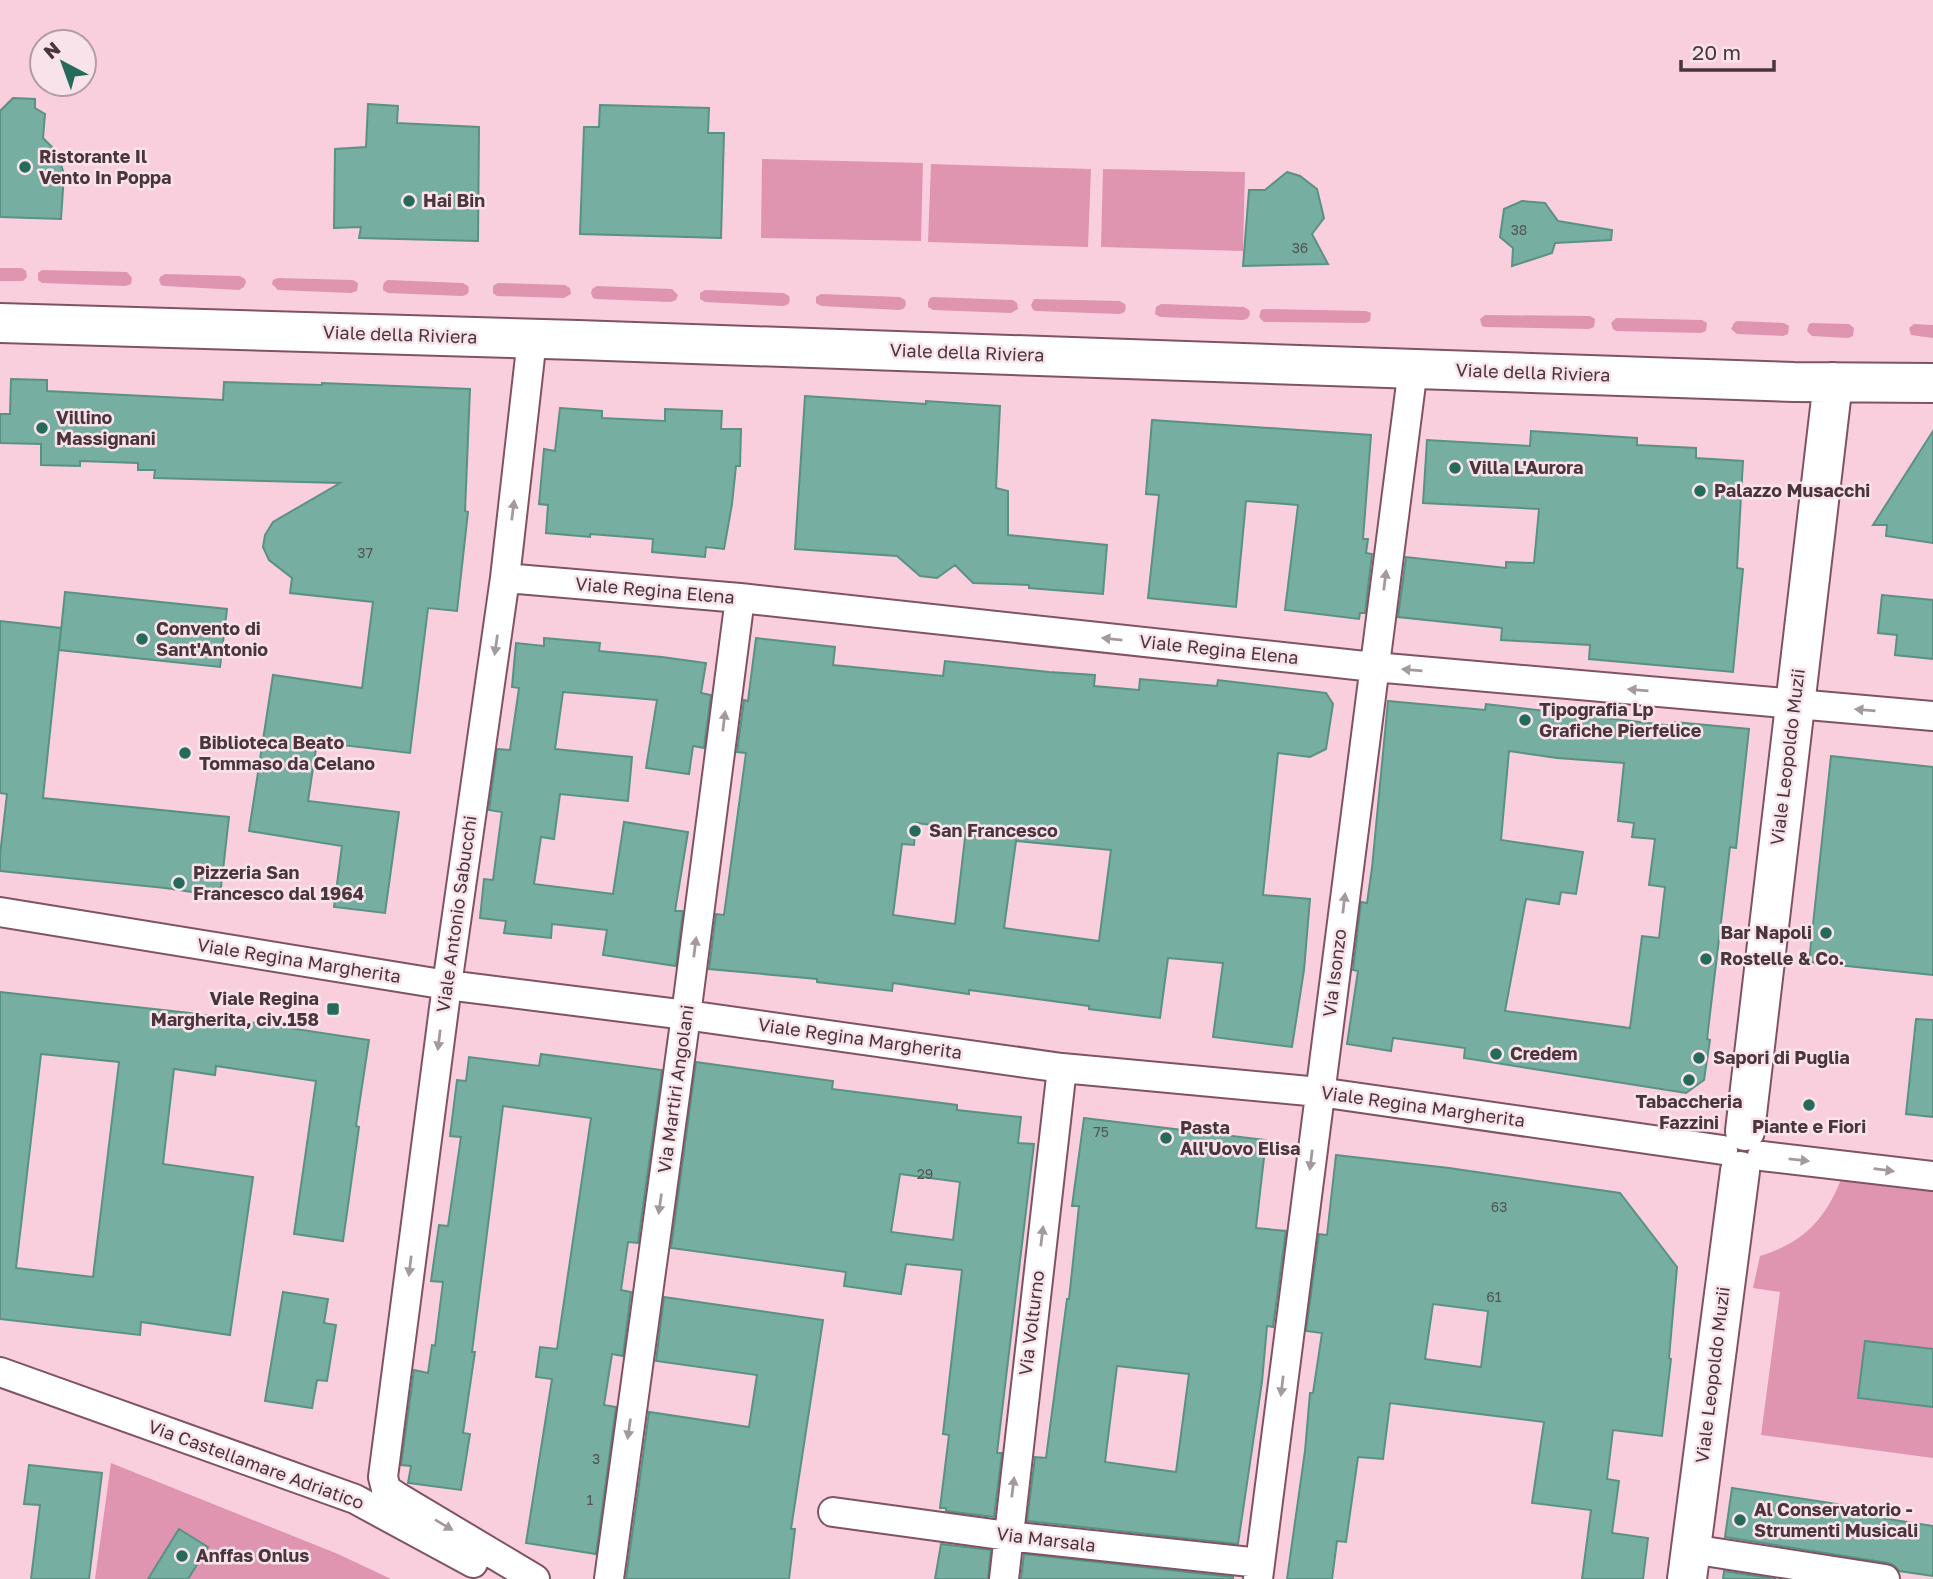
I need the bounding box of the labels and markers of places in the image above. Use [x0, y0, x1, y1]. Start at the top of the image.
place label: Ristorante Il Vento In Poppa [39, 145, 172, 188]
marker: Ristorante Il Vento In Poppa [17, 159, 33, 175]
place label: Hai Bin [423, 189, 485, 211]
marker: Hai Bin [401, 193, 417, 209]
place label: Villino Massignani [56, 406, 156, 449]
marker: Villino Massignani [34, 420, 50, 436]
place label: Villa L'Aurora [1469, 456, 1584, 478]
marker: Villa L'Aurora [1447, 460, 1463, 476]
place label: Palazzo Musacchi [1714, 479, 1870, 501]
marker: Palazzo Musacchi [1692, 483, 1708, 499]
place label: Convento di Sant'Antonio [156, 617, 268, 660]
marker: Convento di Sant'Antonio [134, 631, 150, 647]
place label: Tipografia Lp Grafiche Pierfelice [1539, 698, 1702, 741]
marker: Tipografia Lp Grafiche Pierfelice [1517, 712, 1533, 728]
place label: Biblioteca Beato Tommaso da Celano [199, 731, 375, 774]
marker: Biblioteca Beato Tommaso da Celano [177, 745, 193, 761]
place label: San Francesco [929, 819, 1058, 841]
marker: San Francesco [907, 823, 923, 839]
place label: Pizzeria San Francesco dal 1964 [193, 861, 364, 904]
marker: Pizzeria San Francesco dal 1964 [171, 875, 187, 891]
place label: Bar Napoli [1720, 921, 1812, 943]
marker: Bar Napoli [1818, 925, 1834, 941]
place label: Rostelle & Co. [1720, 947, 1844, 969]
marker: Rostelle & Co. [1698, 951, 1714, 967]
place label: Viale Regina Margherita, civ.158 [151, 987, 319, 1030]
marker: Viale Regina Margherita, civ.158 [325, 1001, 341, 1017]
place label: Credem [1510, 1042, 1578, 1064]
marker: Credem [1488, 1046, 1504, 1062]
place label: Sapori di Puglia [1713, 1046, 1850, 1068]
marker: Sapori di Puglia [1691, 1050, 1707, 1066]
marker: Tabaccheria Fazzini [1681, 1072, 1697, 1088]
place label: Tabaccheria Fazzini [1636, 1090, 1742, 1133]
marker: Piante e Fiori [1801, 1097, 1817, 1113]
place label: Piante e Fiori [1752, 1115, 1866, 1137]
place label: Pasta All'Uovo Elisa [1180, 1116, 1300, 1159]
marker: Pasta All'Uovo Elisa [1158, 1130, 1174, 1146]
place label: Al Conservatorio - Strumenti Musicali [1754, 1498, 1918, 1541]
marker: Al Conservatorio - Strumenti Musicali [1732, 1512, 1748, 1528]
place label: Anffas Onlus [196, 1544, 309, 1566]
marker: Anffas Onlus [174, 1548, 190, 1564]

